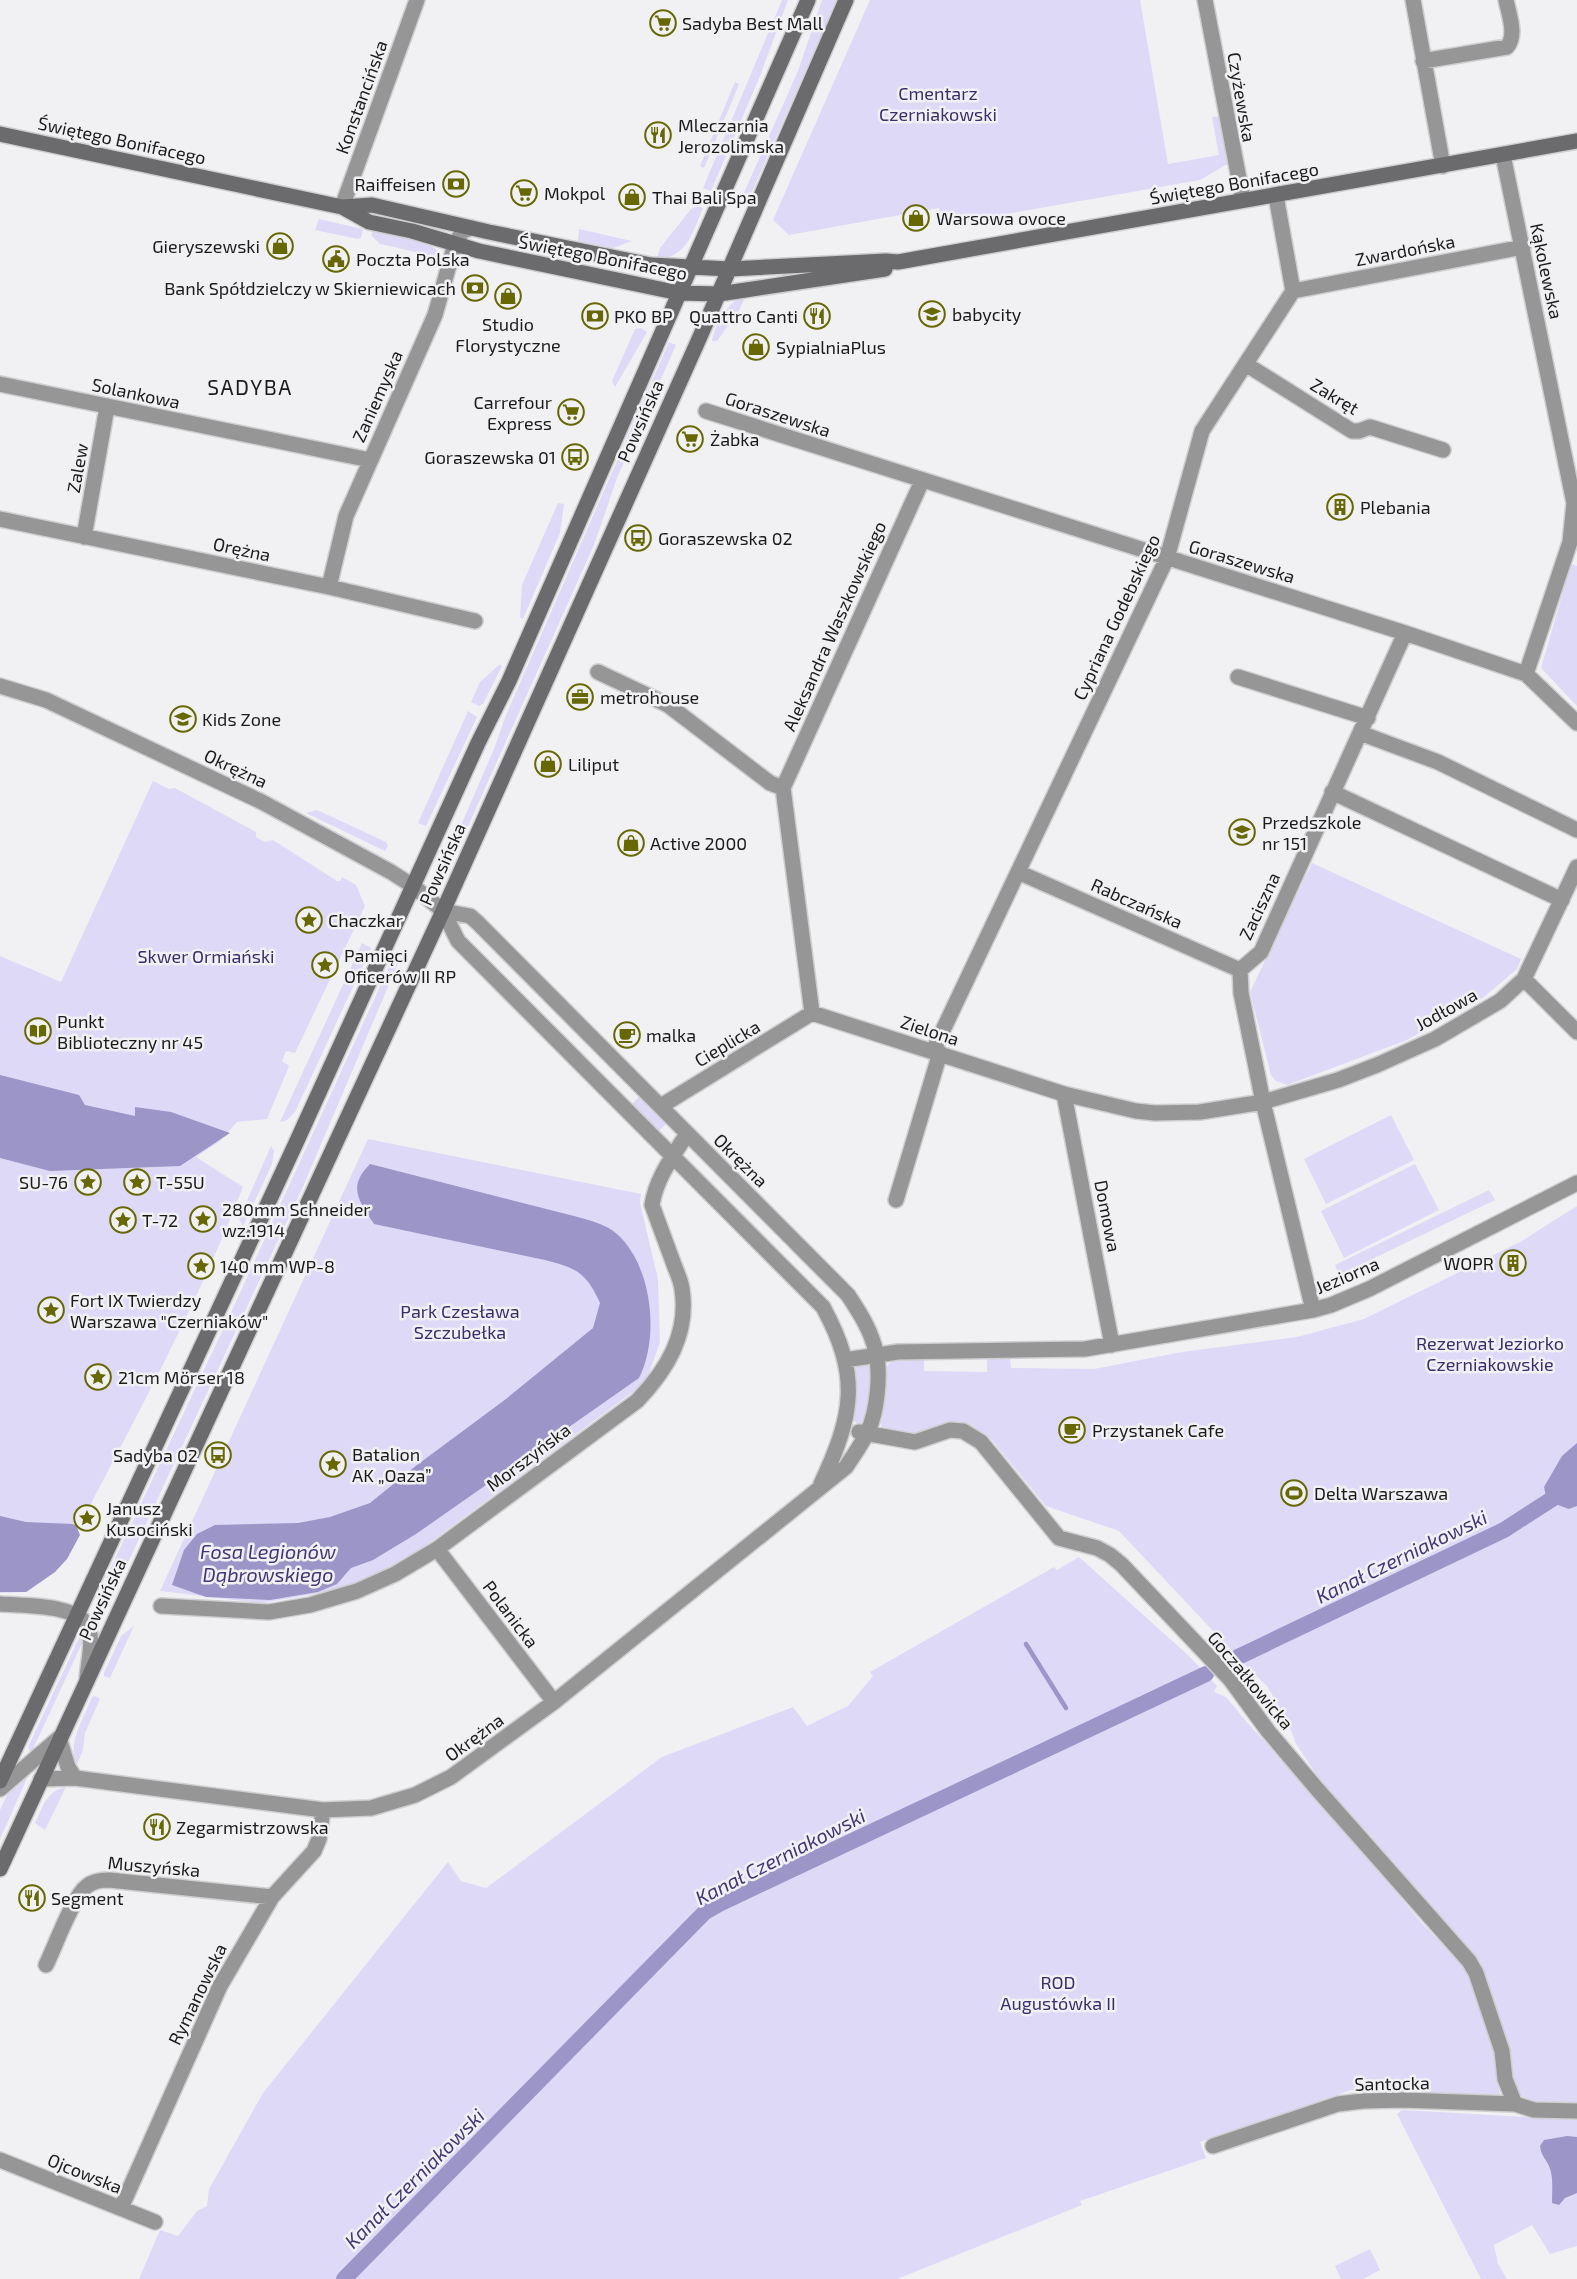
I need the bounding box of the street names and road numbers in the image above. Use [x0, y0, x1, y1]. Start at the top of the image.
street label: Konstancińska [330, 37, 392, 157]
street label: Czyżewska [1223, 50, 1261, 144]
street label: Świętego Bonifacego [36, 111, 208, 169]
street label: Świętego Bonifacego [1148, 157, 1320, 209]
street label: Kąkolewska [1526, 221, 1568, 321]
street label: Świętego Bonifacego [517, 230, 689, 284]
street label: Zwardońska [1353, 230, 1457, 270]
street label: Zaniemyska [347, 347, 407, 445]
street label: Solankowa [90, 373, 182, 413]
street label: Zakręt [1307, 373, 1363, 419]
street label: Powsińska [612, 376, 668, 466]
street label: Goraszewska [722, 387, 834, 441]
street label: Zalew [62, 441, 92, 494]
street label: Aleksandra Waszkowskiego [778, 518, 890, 734]
street label: Cypriana Godebskiego [1068, 531, 1164, 703]
street label: Orężna [211, 532, 273, 566]
street label: Goraszewska [1186, 534, 1298, 588]
street label: Okrężna [201, 744, 271, 792]
street label: Powsińska [414, 819, 470, 909]
street label: Zaciszna [1234, 869, 1284, 943]
street label: Rabczańska [1088, 873, 1186, 933]
street label: Jodłowa [1411, 983, 1481, 1035]
street label: Zielona [898, 1010, 962, 1050]
street label: Cieplicka [690, 1015, 764, 1071]
street label: Okrężna [709, 1128, 773, 1192]
street label: Domowa [1090, 1178, 1126, 1254]
street label: Jeziorna [1312, 1252, 1382, 1298]
street label: Morszyńska [482, 1418, 574, 1496]
street label: Powsińska [73, 1555, 131, 1643]
street label: Polanicka [479, 1576, 543, 1652]
street label: Goczałkowicka [1204, 1626, 1298, 1734]
street label: Okrężna [440, 1708, 508, 1766]
street label: Muszyńska [107, 1851, 201, 1881]
street label: Rymanowska [163, 1940, 231, 2048]
street label: Santocka [1354, 2071, 1430, 2095]
street label: Ojcowska [45, 2148, 125, 2198]

